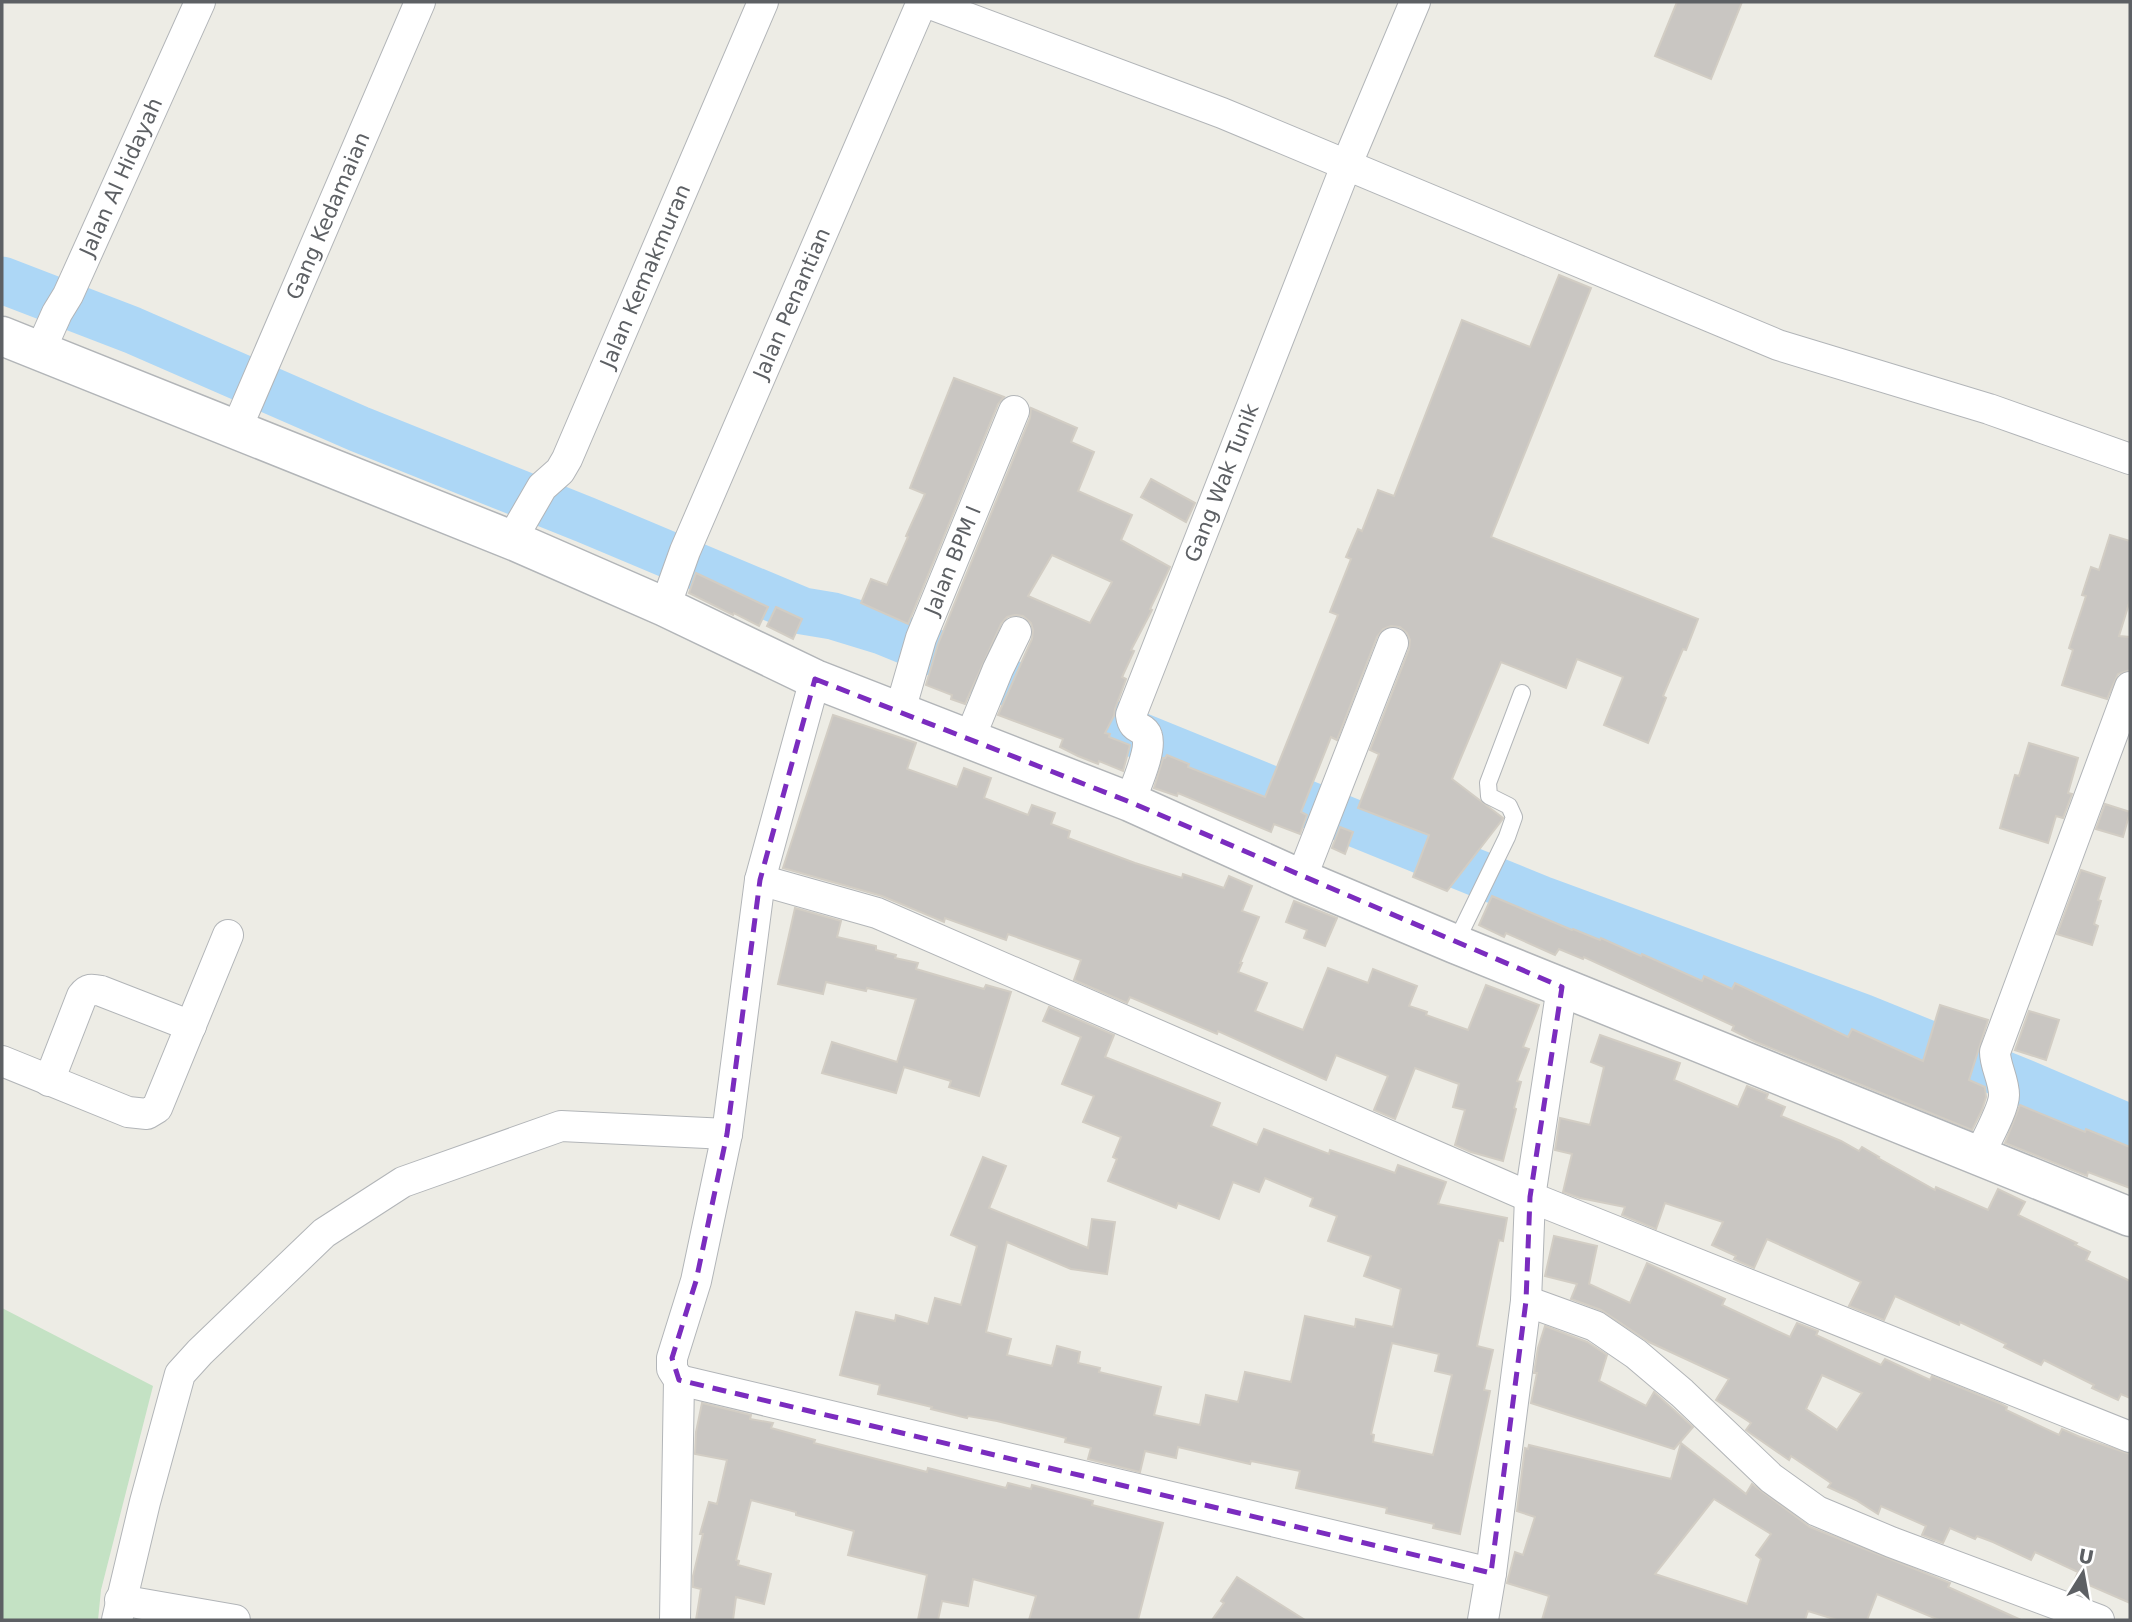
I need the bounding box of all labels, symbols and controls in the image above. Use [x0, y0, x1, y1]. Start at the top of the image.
street label: Jalan Al Hidayah [74, 94, 167, 262]
street label: Gang Kedamaian [282, 129, 375, 303]
street label: Jalan Kemakmuran [595, 181, 695, 373]
street label: Jalan Penantian [748, 224, 835, 385]
street label: Gang Wak Tunik [1180, 400, 1264, 565]
street label: Jalan BPM I [919, 502, 986, 620]
north arrow [2048, 1538, 2118, 1608]
text: U [2077, 1544, 2096, 1569]

